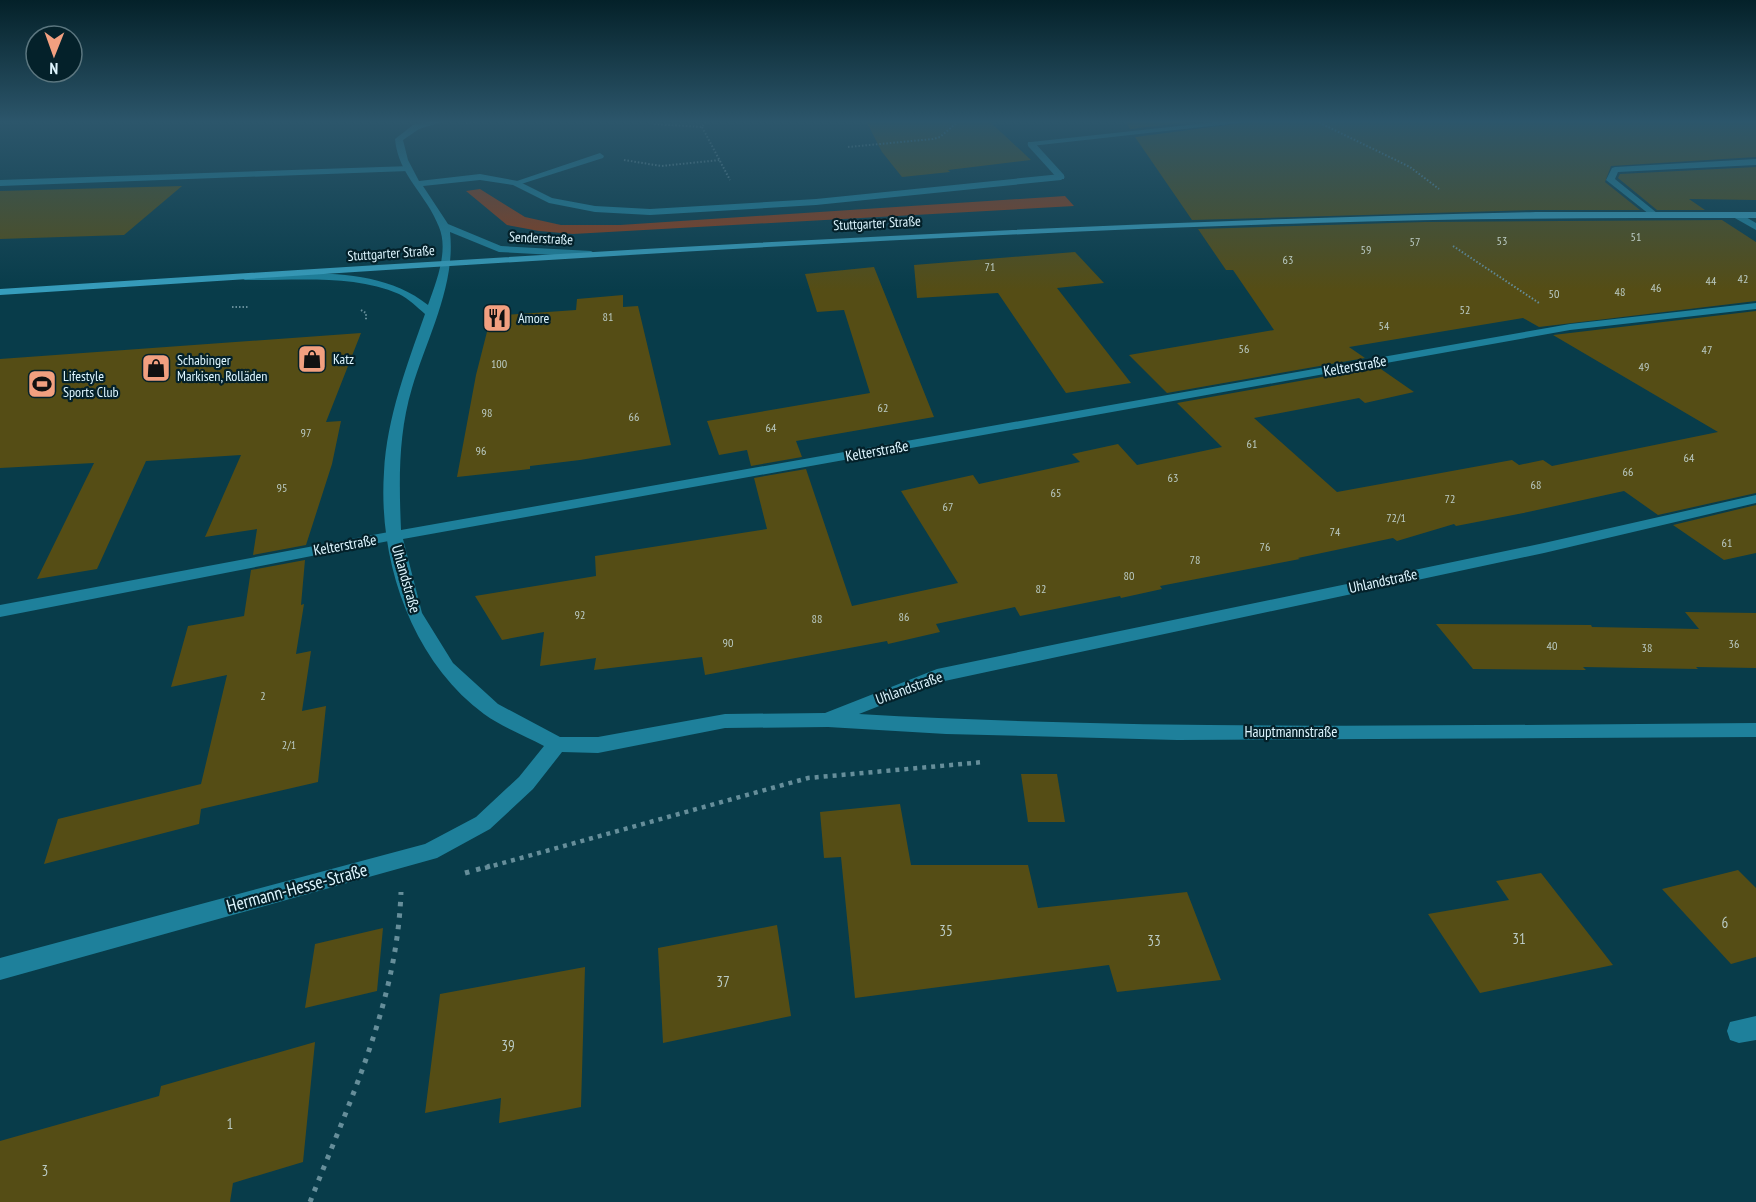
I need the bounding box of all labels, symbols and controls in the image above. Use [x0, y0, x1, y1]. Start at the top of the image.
north arrow [24, 24, 84, 84]
text: N [49, 59, 58, 79]
street label: Stuttgarter Straße [833, 212, 921, 234]
street label: Senderstraße [508, 227, 574, 249]
house number: 51 [1631, 229, 1641, 244]
house number: 53 [1497, 233, 1507, 248]
house number: 57 [1410, 234, 1420, 249]
street label: Stuttgarter Straße [347, 241, 436, 265]
house number: 59 [1361, 242, 1371, 257]
house number: 63 [1283, 252, 1293, 267]
house number: 71 [985, 259, 995, 274]
house number: 42 [1738, 271, 1748, 286]
house number: 44 [1706, 273, 1717, 288]
house number: 46 [1651, 280, 1661, 295]
house number: 48 [1615, 284, 1625, 299]
house number: 50 [1549, 286, 1559, 301]
restaurant icon: Amore [481, 302, 513, 334]
house number: 52 [1460, 302, 1470, 317]
place label: Amore [518, 309, 550, 327]
house number: 81 [603, 309, 613, 324]
house number: 54 [1379, 318, 1390, 333]
house number: 56 [1239, 341, 1249, 356]
house number: 47 [1702, 342, 1712, 357]
shop icon: Katz [296, 343, 328, 375]
place label: Katz [333, 350, 354, 368]
place label: Schabinger Markisen, Rolläden [177, 351, 267, 385]
street label: Kelterstraße [1322, 351, 1388, 380]
shop icon: Schabinger Markisen, Rolläden [140, 352, 172, 384]
house number: 100 [491, 356, 507, 371]
house number: 49 [1639, 359, 1649, 374]
place label: Lifestyle Sports Club [63, 367, 119, 401]
sports icon: Lifestyle Sports Club [26, 368, 58, 400]
house number: 62 [878, 400, 888, 415]
house number: 98 [482, 405, 492, 420]
house number: 66 [629, 409, 639, 424]
house number: 64 [766, 420, 777, 435]
house number: 97 [301, 425, 311, 440]
street label: Kelterstraße [844, 436, 910, 465]
house number: 61 [1247, 436, 1257, 451]
house number: 96 [476, 443, 486, 458]
house number: 64 [1684, 450, 1695, 465]
house number: 66 [1623, 464, 1633, 479]
house number: 63 [1168, 470, 1178, 485]
house number: 68 [1531, 477, 1541, 492]
house number: 95 [277, 480, 287, 495]
house number: 65 [1051, 485, 1061, 500]
house number: 72 [1445, 491, 1455, 506]
house number: 67 [943, 499, 953, 514]
house number: 72/1 [1386, 510, 1406, 525]
house number: 74 [1330, 524, 1341, 539]
street label: Kelterstraße [312, 530, 378, 559]
house number: 61 [1722, 535, 1732, 550]
house number: 76 [1260, 539, 1270, 554]
street label: Uhlandstraße [388, 543, 425, 615]
house number: 78 [1190, 552, 1200, 567]
street label: Uhlandstraße [1347, 564, 1419, 597]
house number: 80 [1124, 568, 1134, 583]
house number: 82 [1036, 581, 1046, 596]
house number: 92 [575, 607, 585, 622]
house number: 86 [899, 609, 909, 624]
house number: 88 [812, 611, 822, 626]
house number: 90 [723, 635, 733, 650]
house number: 36 [1729, 636, 1739, 651]
house number: 40 [1547, 638, 1557, 653]
house number: 38 [1642, 640, 1652, 655]
street label: Uhlandstraße [873, 667, 945, 708]
house number: 2 [260, 688, 266, 703]
street label: Hauptmannstraße [1245, 722, 1337, 741]
house number: 2/1 [282, 737, 296, 752]
street label: Hermann-Hesse-Straße [224, 858, 370, 917]
house number: 6 [1722, 913, 1729, 932]
house number: 35 [939, 921, 953, 940]
house number: 31 [1512, 929, 1526, 948]
house number: 33 [1147, 931, 1161, 950]
house number: 37 [716, 972, 730, 991]
house number: 39 [501, 1036, 515, 1055]
house number: 1 [227, 1114, 233, 1133]
house number: 3 [42, 1161, 48, 1180]

